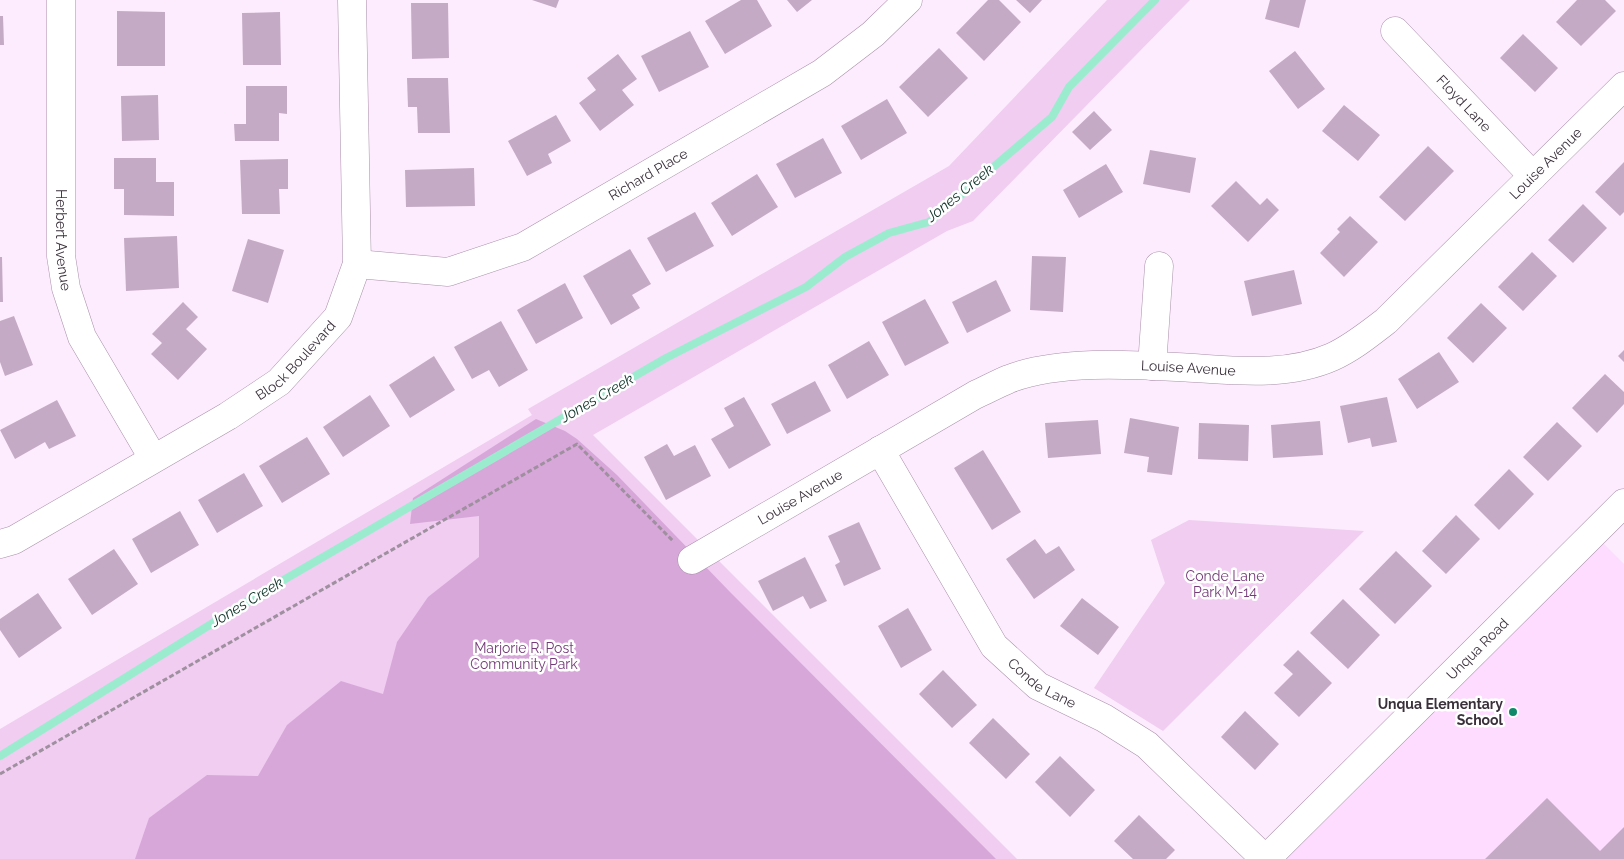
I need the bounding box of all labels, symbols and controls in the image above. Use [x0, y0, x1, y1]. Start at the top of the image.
street label: Floyd Lane [1433, 72, 1495, 135]
street label: Louise Avenue [1506, 124, 1585, 202]
street label: Richard Place [606, 145, 690, 203]
water label: Jones Creek [922, 160, 997, 226]
street label: Herbert Avenue [53, 189, 74, 292]
street label: Block Boulevard [253, 317, 339, 403]
street label: Louise Avenue [1141, 357, 1236, 379]
water label: Jones Creek [556, 370, 637, 427]
street label: Louise Avenue [755, 466, 845, 528]
park label: Conde Lane Park M-14 [1186, 568, 1264, 600]
water label: Jones Creek [207, 573, 287, 631]
street label: Unqua Road [1443, 615, 1511, 683]
park label: Marjorie R. Post Community Park [470, 640, 578, 672]
street label: Conde Lane [1005, 655, 1079, 711]
place label: Unqua Elementary School [1378, 696, 1504, 728]
marker: Unqua Elementary School [1507, 706, 1519, 718]

